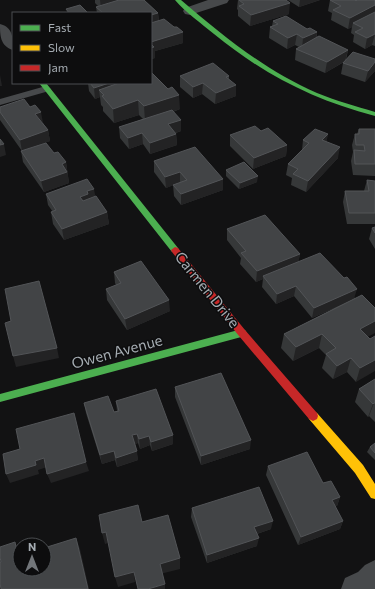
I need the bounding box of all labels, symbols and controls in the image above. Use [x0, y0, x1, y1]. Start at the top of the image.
legend [12, 12, 152, 84]
text: Fast [48, 20, 71, 34]
text: Slow [48, 40, 75, 54]
text: Jam [48, 60, 68, 75]
street label: Carmen Drive [172, 248, 244, 331]
street label: Owen Avenue [69, 330, 164, 372]
north arrow [12, 537, 52, 577]
text: N [28, 540, 36, 553]

